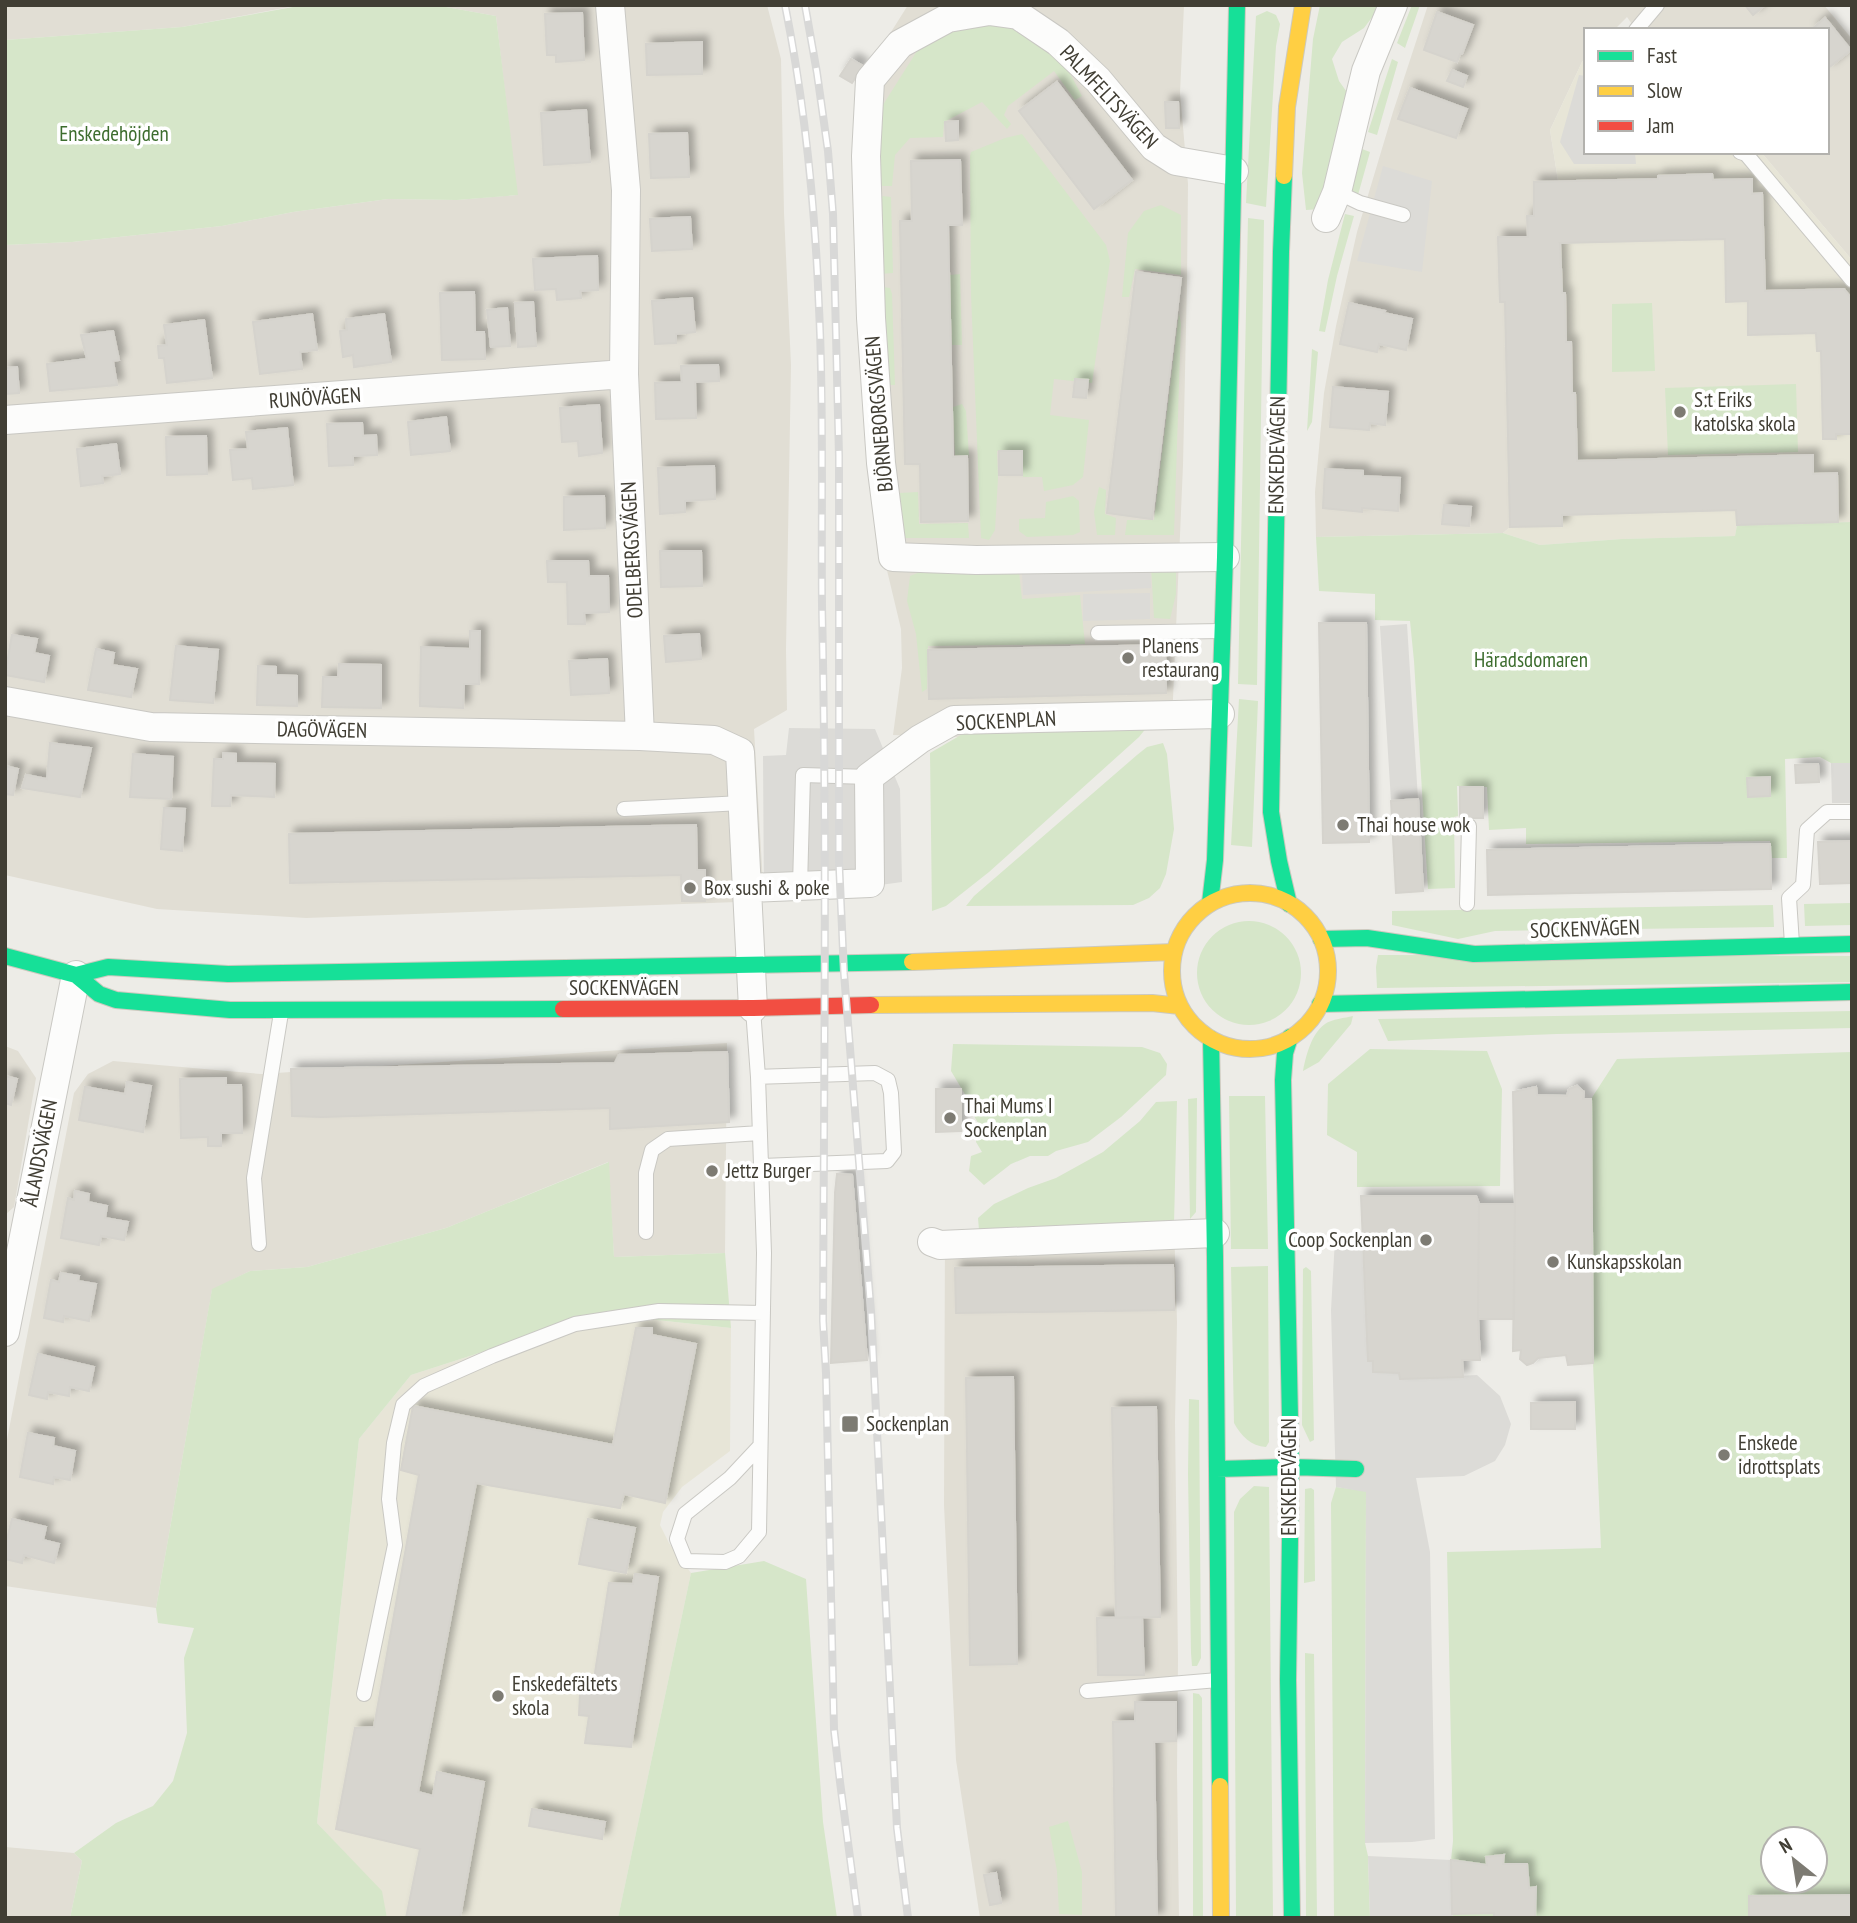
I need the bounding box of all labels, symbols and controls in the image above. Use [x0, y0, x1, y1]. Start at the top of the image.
legend [1584, 28, 1829, 154]
street label: PALMFELTSVÄGEN [1054, 39, 1164, 154]
text: Fast [1647, 42, 1677, 69]
text: Slow [1647, 77, 1683, 104]
text: Jam [1646, 112, 1674, 139]
park label: Enskedehöjden [59, 120, 169, 147]
street label: BJÖRNEBORGSVÄGEN [858, 335, 899, 493]
street label: RUNÖVÄGEN [268, 381, 362, 414]
place label: S:t Eriks katolska skola [1694, 386, 1796, 437]
street label: ENSKEDEVÄGEN [1262, 396, 1291, 514]
marker: S:t Eriks katolska skola [1672, 404, 1688, 420]
street label: ODELBERGSVÄGEN [614, 481, 649, 619]
place label: Planens restaurang [1142, 632, 1219, 683]
park label: Häradsdomaren [1474, 646, 1588, 673]
marker: Planens restaurang [1120, 650, 1136, 666]
street label: SOCKENPLAN [955, 704, 1057, 737]
street label: DAGÖVÄGEN [277, 715, 367, 744]
place label: Thai house wok [1357, 811, 1470, 838]
marker: Thai house wok [1335, 817, 1351, 833]
place label: Box sushi & poke [704, 874, 830, 901]
marker: Box sushi & poke [682, 880, 698, 896]
street label: SOCKENVÄGEN [1530, 913, 1640, 944]
street label: SOCKENVÄGEN [569, 974, 679, 1001]
place label: Thai Mums I Sockenplan [964, 1092, 1053, 1143]
street label: ÅLANDSVÄGEN [16, 1097, 63, 1209]
marker: Thai Mums I Sockenplan [942, 1110, 958, 1126]
place label: Jettz Burger [725, 1157, 811, 1184]
marker: Jettz Burger [704, 1163, 720, 1179]
place label: Coop Sockenplan [1288, 1226, 1412, 1253]
marker: Coop Sockenplan [1418, 1232, 1434, 1248]
place label: Kunskapsskolan [1567, 1248, 1682, 1275]
marker: Kunskapsskolan [1545, 1254, 1561, 1270]
place label: Sockenplan [866, 1410, 949, 1437]
marker: Sockenplan [840, 1414, 860, 1434]
street label: ENSKEDEVÄGEN [1275, 1418, 1302, 1536]
place label: Enskede idrottsplats [1738, 1429, 1820, 1480]
marker: Enskede idrottsplats [1716, 1447, 1732, 1463]
place label: Enskedefältets skola [512, 1670, 618, 1721]
marker: Enskedefältets skola [490, 1688, 506, 1704]
north arrow [1759, 1825, 1829, 1895]
text: N [1775, 1832, 1796, 1858]

